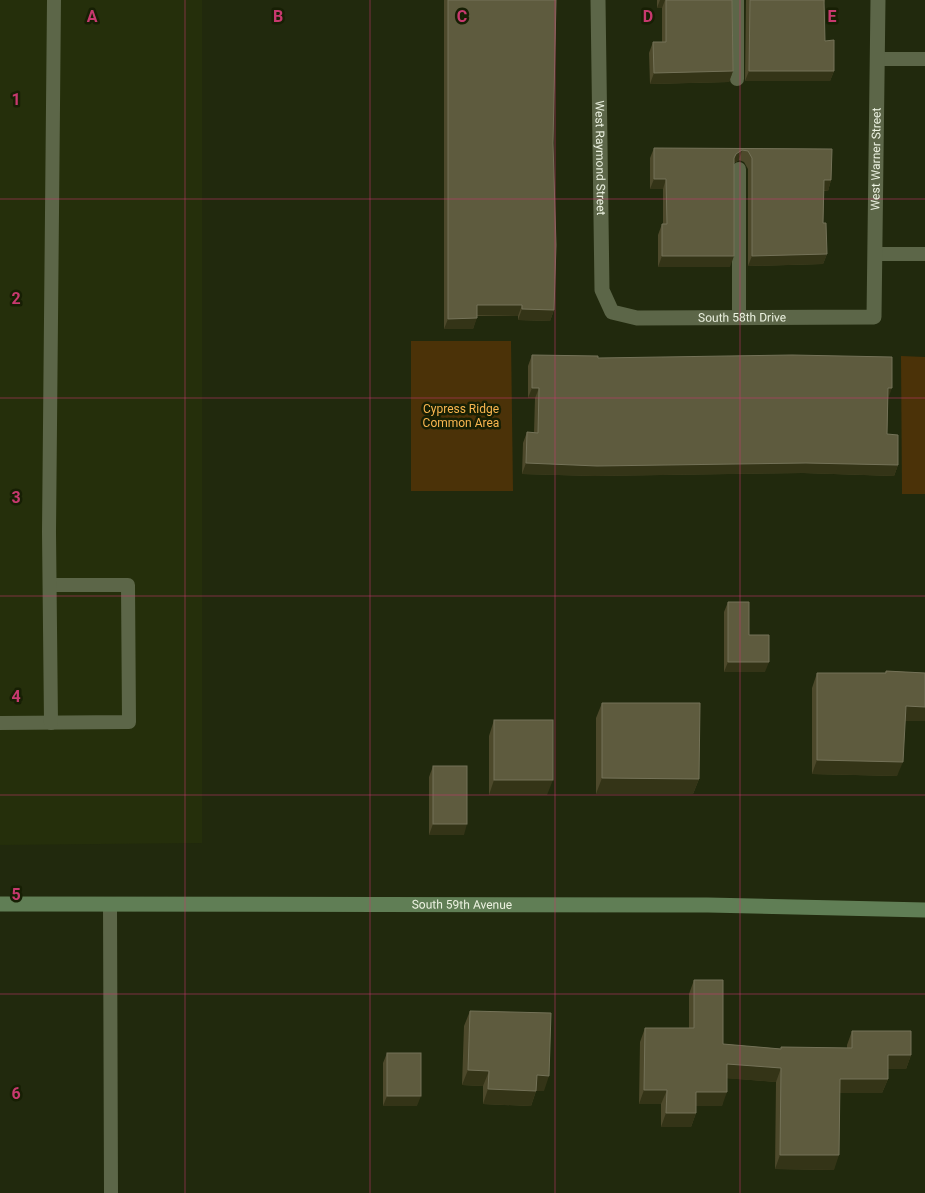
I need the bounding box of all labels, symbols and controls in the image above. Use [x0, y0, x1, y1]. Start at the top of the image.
text: A [87, 7, 98, 26]
text: B [273, 7, 283, 26]
text: C [457, 7, 467, 26]
text: D [643, 7, 653, 26]
text: E [828, 7, 837, 26]
text: 1 [11, 90, 21, 109]
street label: West Raymond Street [592, 100, 608, 216]
street label: West Warner Street [868, 107, 884, 210]
text: 2 [11, 289, 21, 308]
street label: South 58th Drive [698, 310, 786, 325]
park label: Cypress Ridge Common Area [423, 402, 499, 430]
text: 3 [11, 488, 21, 507]
text: 4 [11, 687, 21, 706]
text: 5 [11, 885, 21, 904]
street label: South 59th Avenue [412, 898, 512, 912]
text: 6 [11, 1084, 21, 1103]

